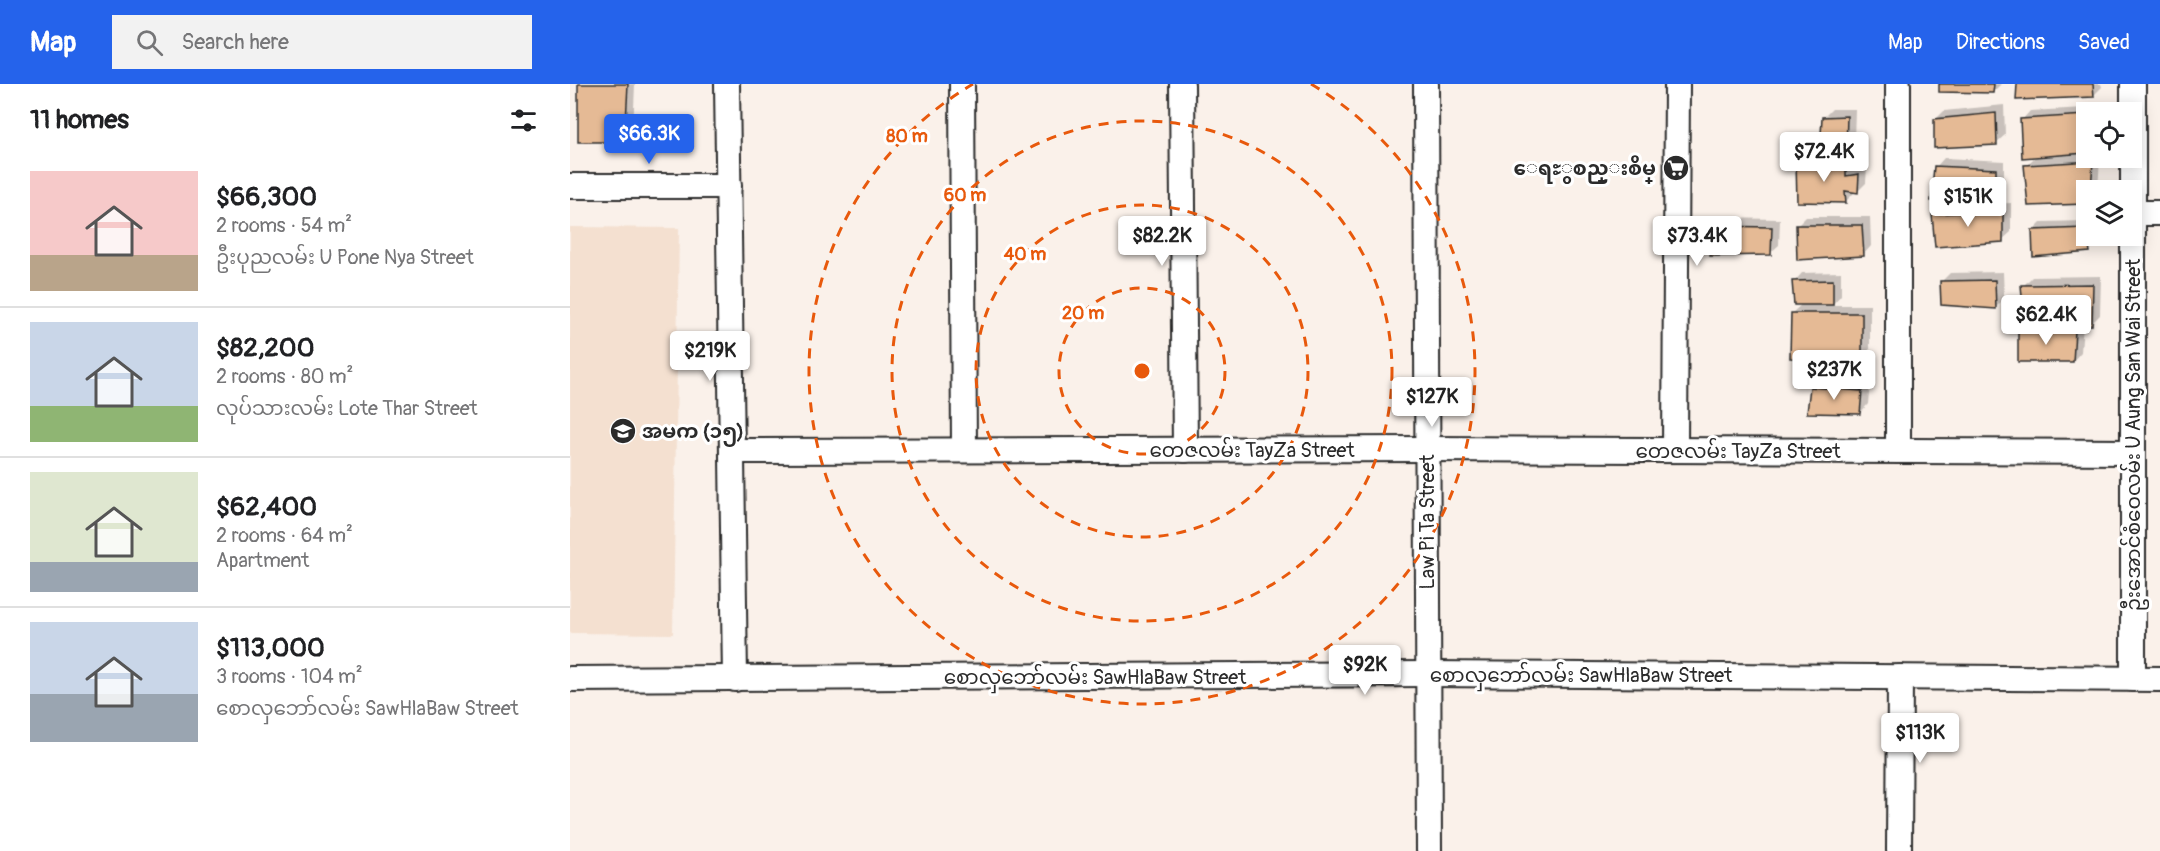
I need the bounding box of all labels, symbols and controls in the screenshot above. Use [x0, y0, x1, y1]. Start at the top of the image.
search box [112, 15, 532, 69]
text: Map [30, 25, 76, 60]
icon: search [133, 26, 166, 59]
text: Search here [181, 28, 289, 56]
text: Map [1888, 29, 1923, 56]
text: Directions [1956, 29, 2045, 56]
text: Saved [2078, 29, 2130, 56]
map controls [2076, 102, 2142, 246]
button: locate [2076, 102, 2142, 168]
text: 11 homes [30, 104, 129, 136]
icon: filters [507, 104, 540, 137]
pin: $66.3K [600, 114, 698, 165]
text: $66.3K [618, 121, 680, 146]
text: 80 m [886, 125, 928, 148]
pin: $72.4K [1775, 132, 1873, 183]
text: $72.4K [1794, 139, 1854, 164]
supermarket icon: ေရႊွစည္းစိမ္ [1661, 153, 1691, 183]
place label: ေရႊွစည္းစိမ္ [1513, 155, 1656, 184]
pin: $151K [1926, 177, 2010, 228]
button: layers [2076, 180, 2142, 246]
text: $66,300 [216, 181, 317, 213]
text: 60 m [944, 184, 986, 207]
text: $151K [1943, 184, 1993, 209]
icon: home [78, 195, 150, 267]
text: 2 rooms · 54 m² [216, 213, 352, 238]
pin: $82.2K [1113, 216, 1211, 267]
pin: $73.4K [1648, 216, 1746, 267]
text: $82.2K [1132, 223, 1192, 248]
text: $73.4K [1667, 223, 1727, 248]
text: 40 m [1004, 243, 1046, 266]
text: ဦးပုညလမ်း U Pone Nya Street [216, 245, 474, 270]
street label: ဦးအောင်စံဝေလမ်း U Aung San Wai Street [2119, 258, 2149, 611]
pin: $62.4K [1997, 295, 2095, 346]
text: 20 m [1062, 302, 1104, 325]
text: $62.4K [2015, 302, 2077, 327]
pin: $219K [668, 331, 752, 382]
text: $82,200 [216, 332, 314, 364]
text: $219K [684, 338, 736, 363]
icon: home [78, 346, 150, 418]
pin: $237K [1792, 350, 1876, 401]
text: $237K [1806, 357, 1862, 382]
centre of rings [1132, 361, 1152, 381]
text: 2 rooms · 80 m² [216, 364, 353, 389]
pin: $127K [1390, 377, 1474, 428]
text: $127K [1406, 384, 1458, 409]
text: လုပ်သားလမ်း Lote Thar Street [216, 396, 478, 421]
school or university icon: အမက (၁၅) [608, 416, 638, 446]
place label: အမက (၁၅) [642, 419, 744, 447]
street label: တေဇလမ်း TayZa Street [1149, 436, 1355, 463]
street label: တေဇလမ်း TayZa Street [1635, 437, 1841, 464]
street label: Law Pi Ta Street [1415, 453, 1440, 590]
text: $62,400 [216, 491, 317, 523]
icon: home [78, 496, 150, 568]
text: 2 rooms · 64 m² [216, 523, 353, 548]
text: Apartment [216, 548, 309, 573]
text: $113,000 [216, 632, 325, 664]
pin: $92K [1329, 645, 1401, 696]
icon: home [78, 646, 150, 718]
text: $92K [1343, 652, 1387, 677]
street label: စောလှဘော်လမ်း SawHlaBaw Street [1430, 661, 1733, 692]
street label: စောလှဘော်လမ်း SawHlaBaw Street [944, 663, 1247, 694]
text: 3 rooms · 104 m² [216, 664, 363, 689]
text: စောလှဘော်လမ်း SawHlaBaw Street [216, 696, 519, 721]
pin: $113K [1878, 713, 1962, 764]
text: $113K [1895, 720, 1945, 745]

